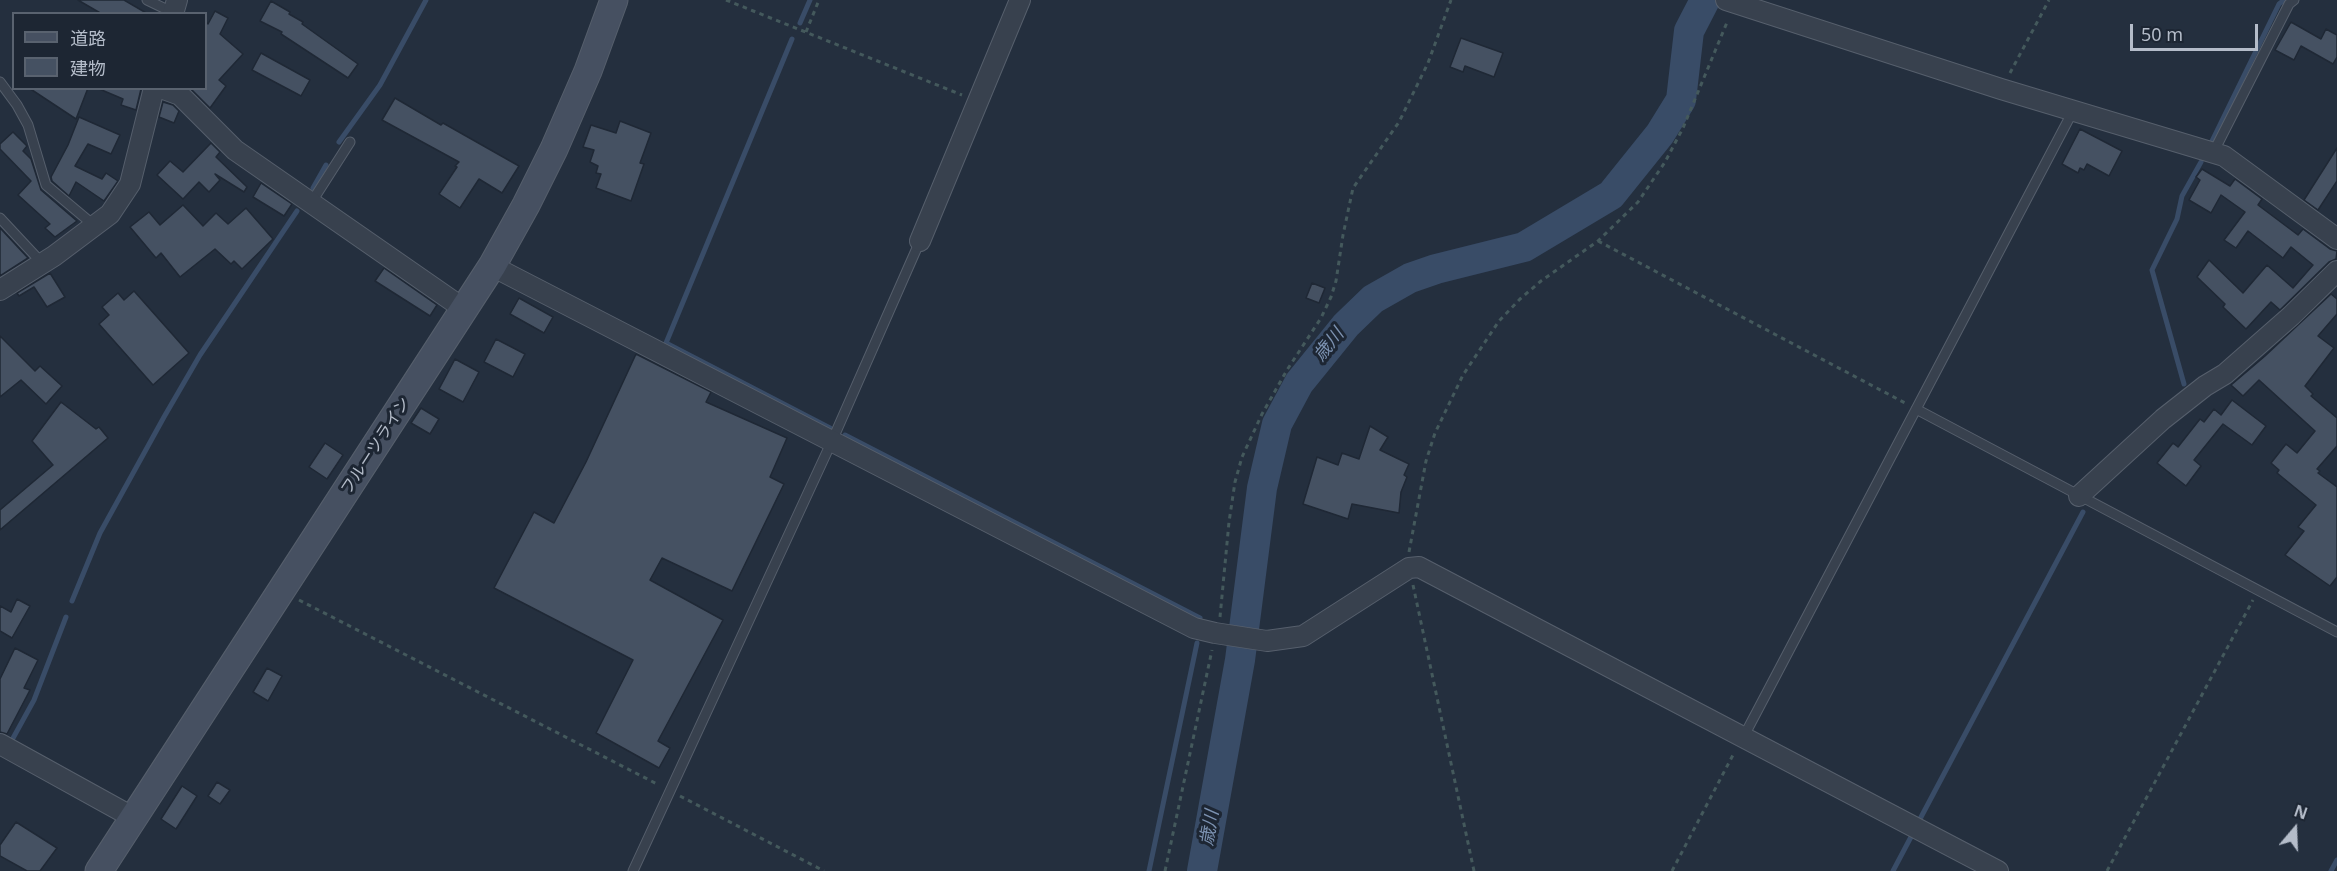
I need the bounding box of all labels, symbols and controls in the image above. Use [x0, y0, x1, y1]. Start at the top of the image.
legend [12, 12, 207, 90]
scale bar [2133, 12, 2260, 50]
text: 50 m [2141, 22, 2183, 46]
text: 道路 [70, 26, 106, 50]
text: 建物 [70, 56, 106, 80]
water label: 歳川 [1309, 324, 1349, 366]
street label: フルーツライン [337, 394, 415, 498]
north arrow [2265, 799, 2325, 859]
text: N [2291, 799, 2311, 824]
water label: 歳川 [1196, 808, 1224, 848]

